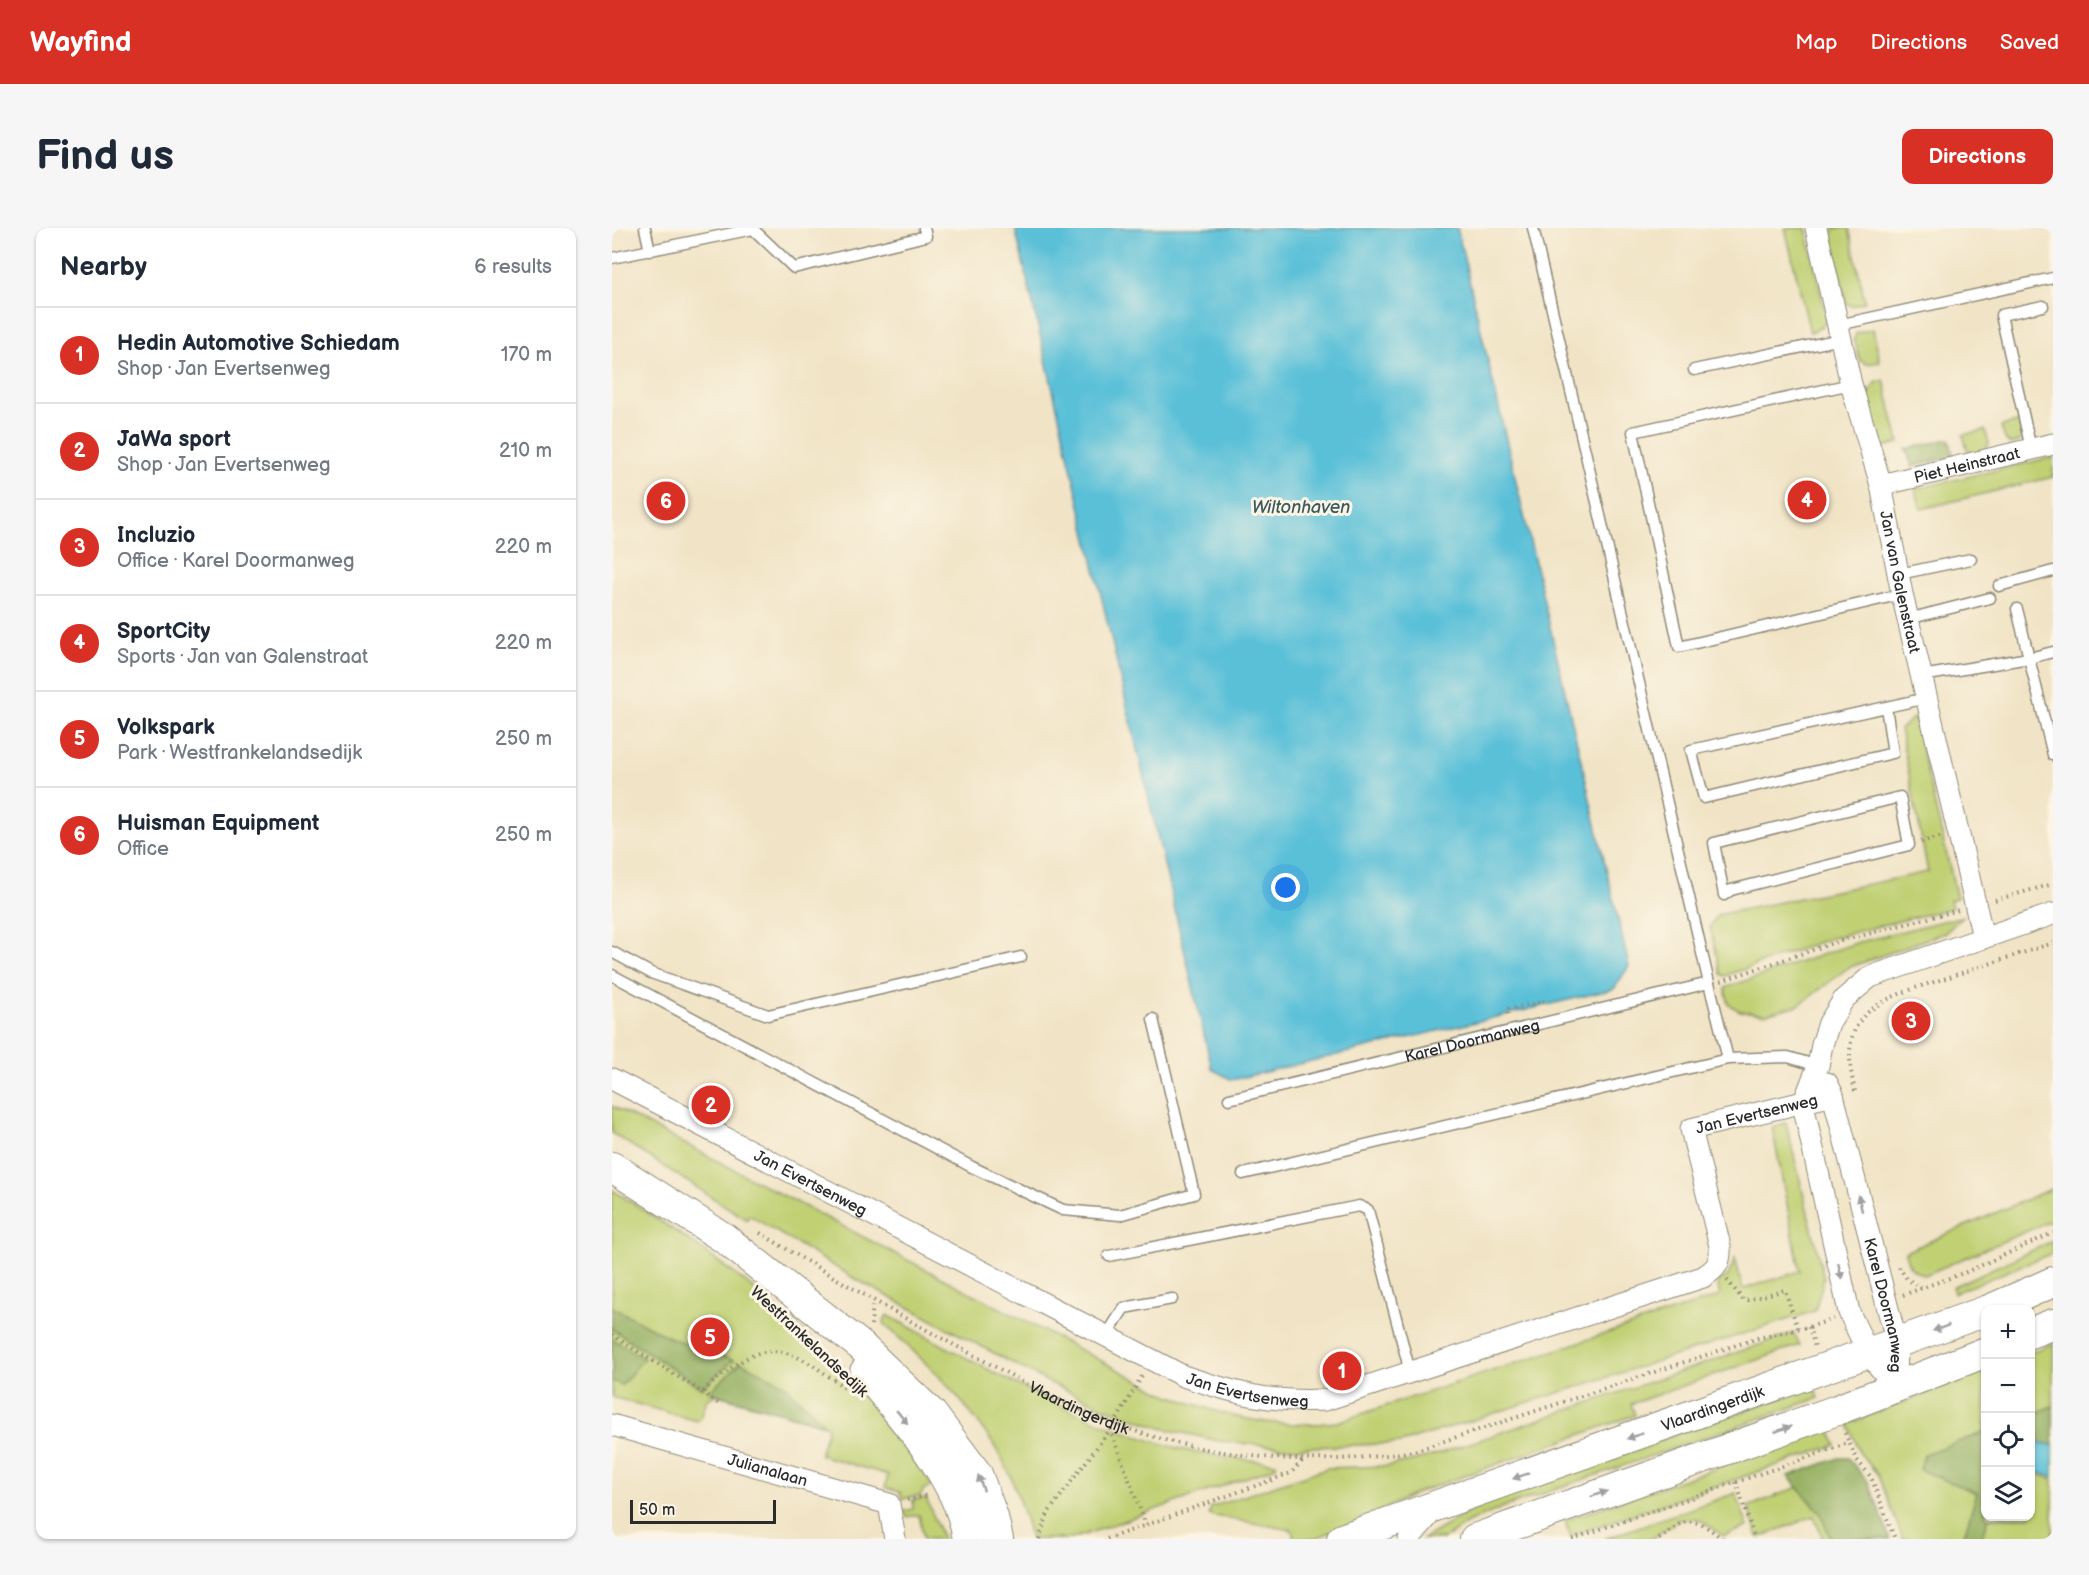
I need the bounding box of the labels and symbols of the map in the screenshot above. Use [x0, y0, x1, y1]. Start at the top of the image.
street label: Piet Heinstraat [1912, 444, 2022, 488]
pin: 6 [646, 478, 686, 524]
pin: 4 [1788, 478, 1826, 522]
water label: Wiltonhaven [1252, 497, 1350, 518]
street label: Jan van Galenstraat [1875, 509, 1924, 655]
your location [1271, 873, 1300, 902]
pin: 3 [1892, 998, 1930, 1044]
street label: Karel Doormanweg [1403, 1016, 1542, 1067]
pin: 2 [692, 1082, 730, 1128]
street label: Jan Evertsenweg [1694, 1091, 1820, 1139]
street label: Jan Evertsenweg [750, 1147, 870, 1221]
one-way arrow [1855, 1194, 1864, 1212]
street label: Karel Doormanweg [1859, 1236, 1905, 1373]
one-way arrow [1836, 1262, 1845, 1281]
street label: Westfrankelandsedijk [746, 1283, 872, 1402]
pin: 5 [690, 1314, 730, 1360]
one-way arrow [1932, 1323, 1950, 1333]
pin: 1 [1322, 1348, 1362, 1394]
street label: Jan Evertsenweg [1184, 1370, 1309, 1412]
street label: Vlaardingerdijk [1025, 1378, 1131, 1439]
street label: Vlaardingerdijk [1659, 1382, 1767, 1436]
one-way arrow [895, 1409, 908, 1424]
one-way arrow [1774, 1423, 1792, 1433]
one-way arrow [1626, 1432, 1644, 1442]
street label: Julianalaan [725, 1450, 810, 1491]
one-way arrow [1512, 1472, 1530, 1482]
one-way arrow [975, 1474, 985, 1492]
one-way arrow [1591, 1488, 1609, 1498]
scale bar [630, 1497, 776, 1524]

